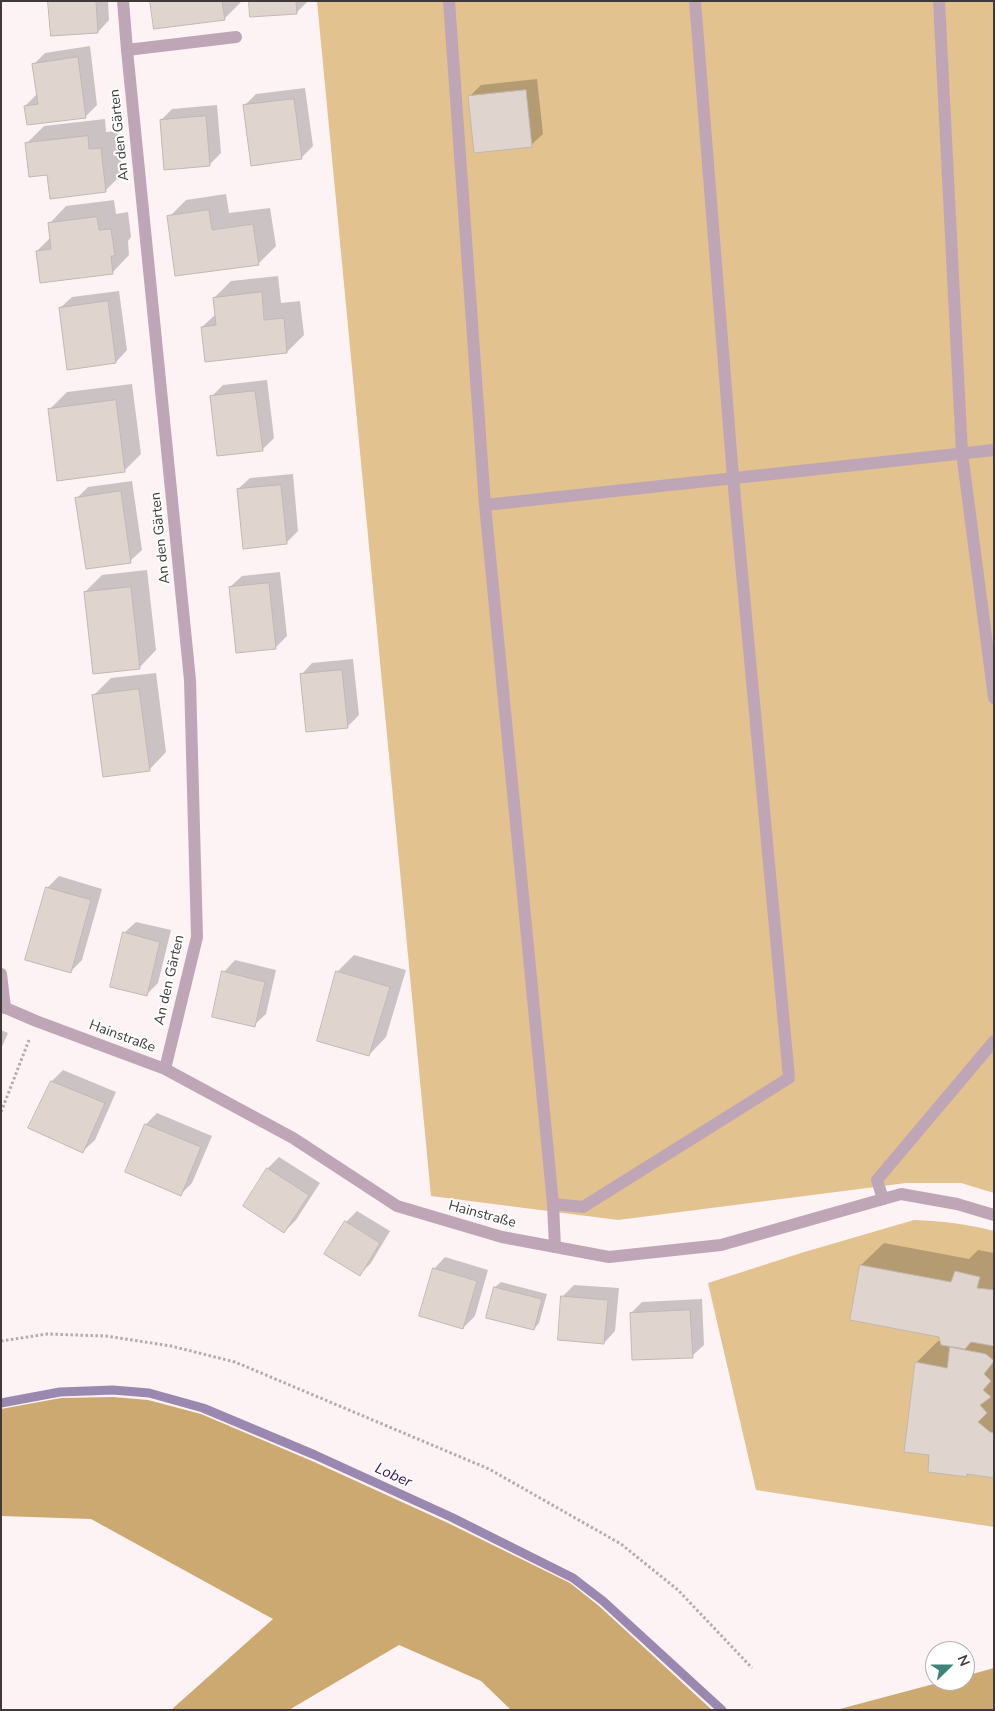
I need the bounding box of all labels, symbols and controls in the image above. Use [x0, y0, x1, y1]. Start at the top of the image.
street label: An den Gärten [107, 88, 133, 182]
street label: An den Gärten [148, 491, 174, 585]
street label: An den Gärten [151, 933, 189, 1027]
street label: Hainstraße [87, 1017, 157, 1057]
street label: Hainstraße [446, 1198, 518, 1232]
water label: Lober [372, 1460, 414, 1492]
north arrow [925, 1641, 975, 1691]
text: N [953, 1652, 974, 1669]

